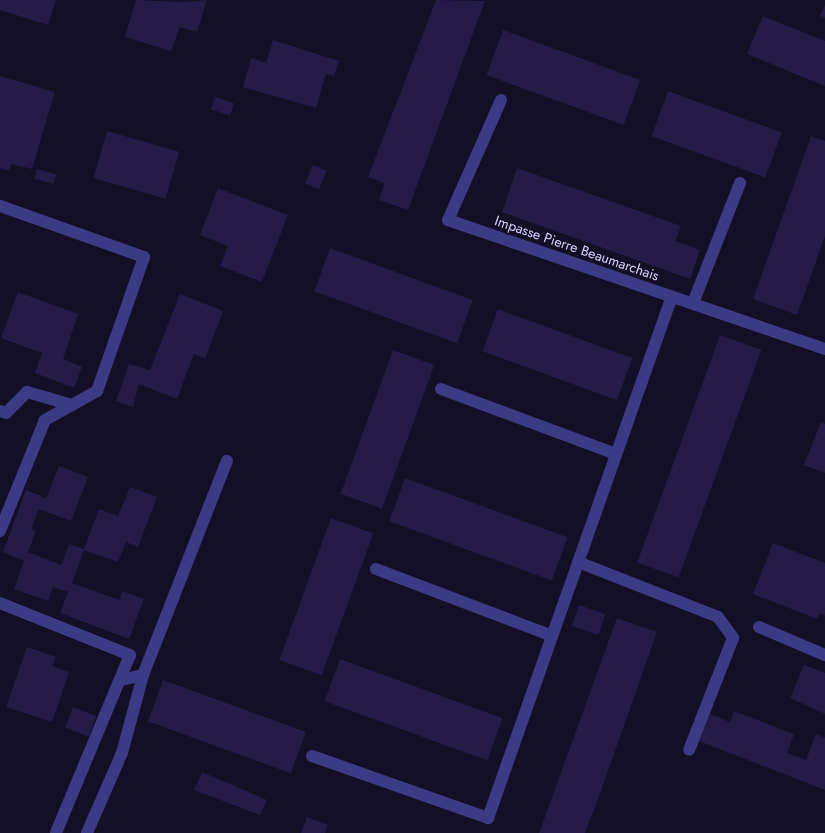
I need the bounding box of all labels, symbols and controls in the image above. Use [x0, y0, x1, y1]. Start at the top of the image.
street label: Impasse Pierre Beaumarchais [493, 212, 661, 284]

